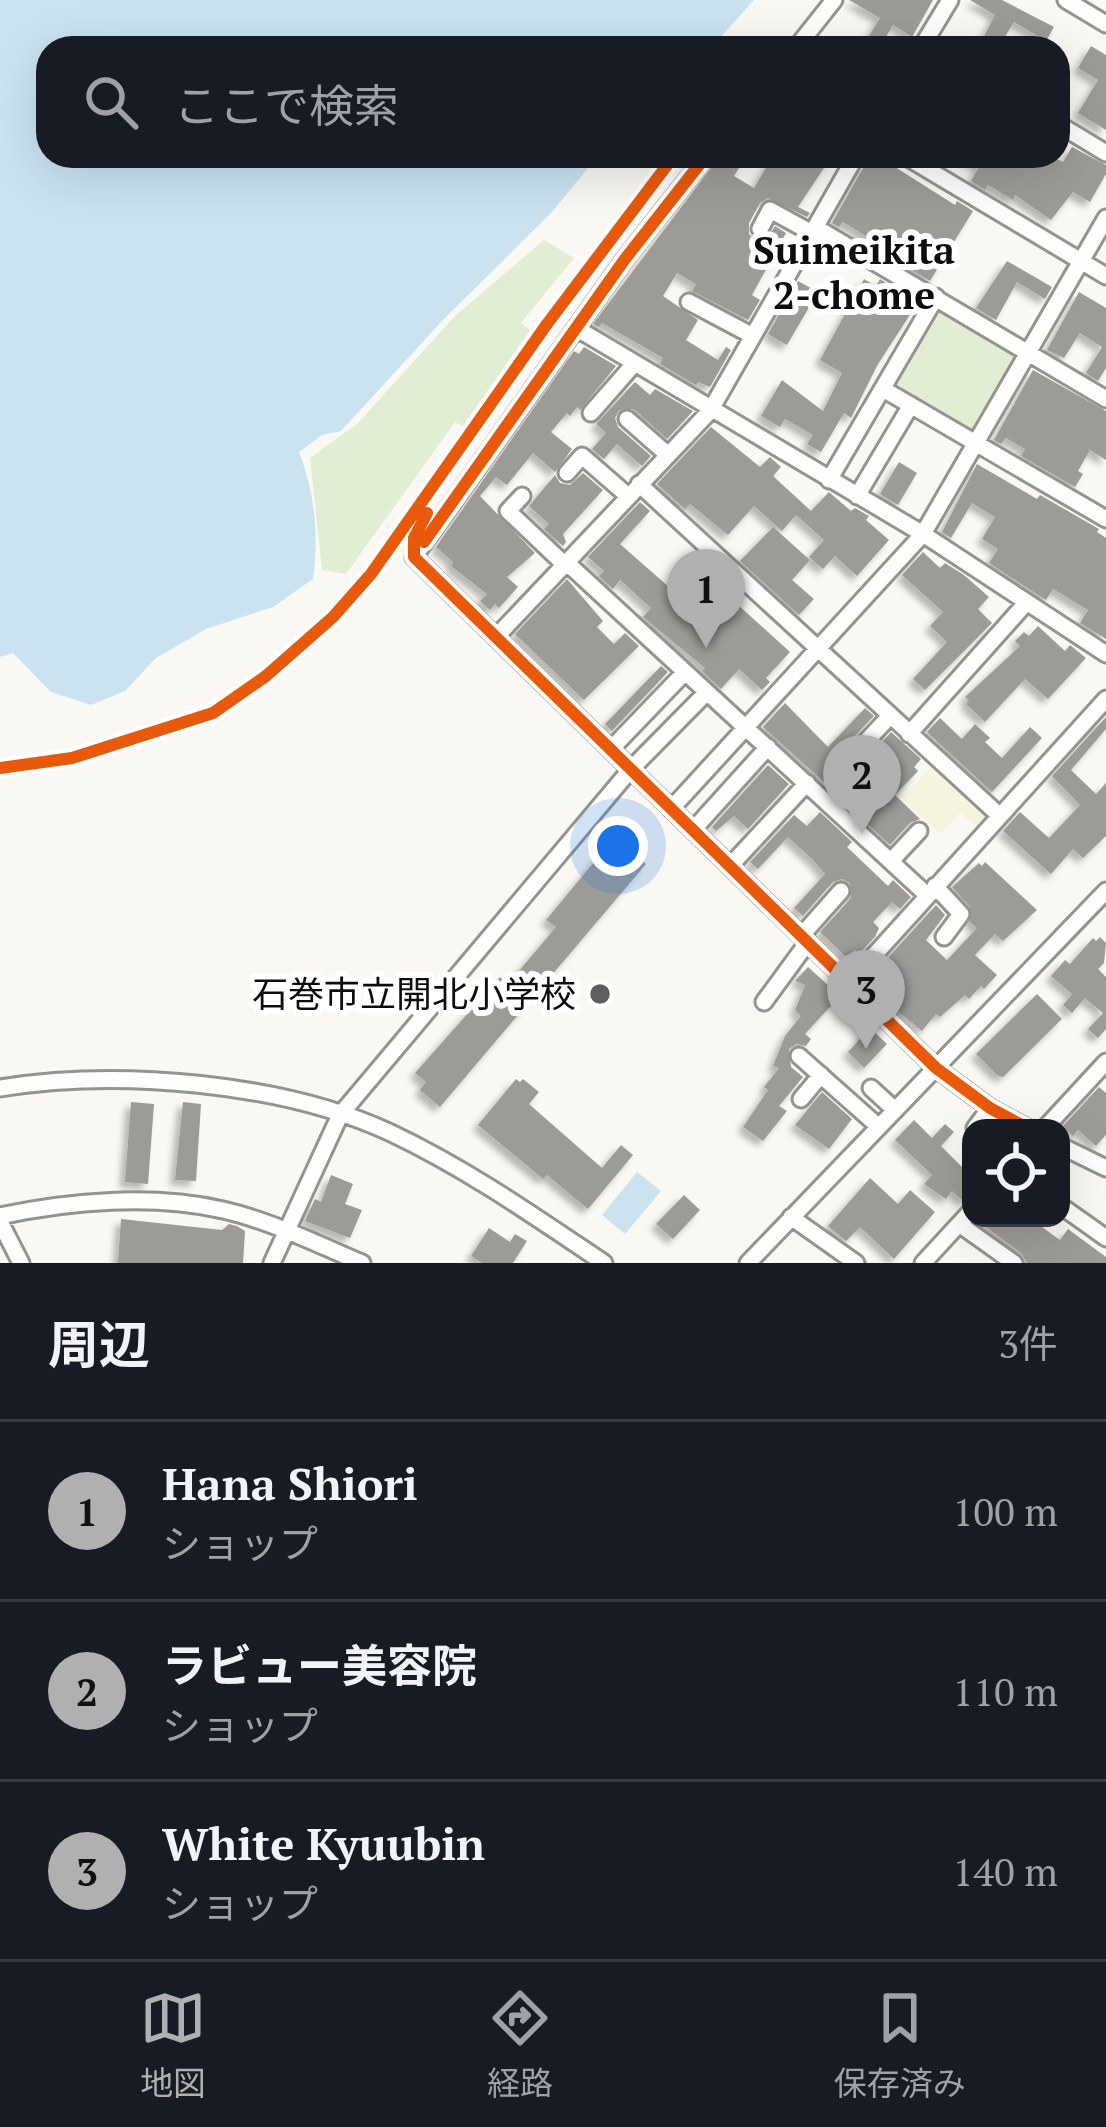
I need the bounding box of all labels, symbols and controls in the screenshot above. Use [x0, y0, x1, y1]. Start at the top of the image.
search box [36, 36, 1070, 168]
icon: search [78, 69, 144, 135]
text: ここで検索 [174, 75, 399, 135]
district label: Suimeikita 2-chome [753, 223, 955, 320]
pin: 1 [667, 549, 745, 648]
pin: 2 [823, 735, 901, 834]
your location [588, 816, 648, 876]
pin: 3 [827, 950, 905, 1049]
place label: 石巻市立開北小学校 [252, 970, 576, 1017]
marker: 石巻市立開北小学校 [587, 981, 613, 1007]
map controls [962, 1119, 1070, 1227]
button: locate [962, 1119, 1070, 1227]
text: 周辺 [48, 1310, 150, 1378]
text: 3件 [998, 1317, 1058, 1369]
text: Hana Shiori [162, 1453, 418, 1513]
text: 1 [76, 1485, 98, 1537]
text: 100 m [953, 1485, 1058, 1537]
text: ショップ [162, 1517, 318, 1569]
text: ラビュー美容院 [162, 1635, 477, 1695]
text: 2 [76, 1665, 98, 1717]
text: 110 m [953, 1665, 1058, 1717]
text: ショップ [162, 1699, 318, 1751]
text: White Kyuubin [162, 1813, 485, 1873]
text: 3 [76, 1845, 98, 1897]
text: 140 m [953, 1845, 1058, 1897]
text: ショップ [162, 1877, 318, 1929]
tab: 地図 [140, 1985, 206, 2105]
tab: 経路 [487, 1985, 553, 2105]
tab: 保存済み [834, 1985, 966, 2105]

